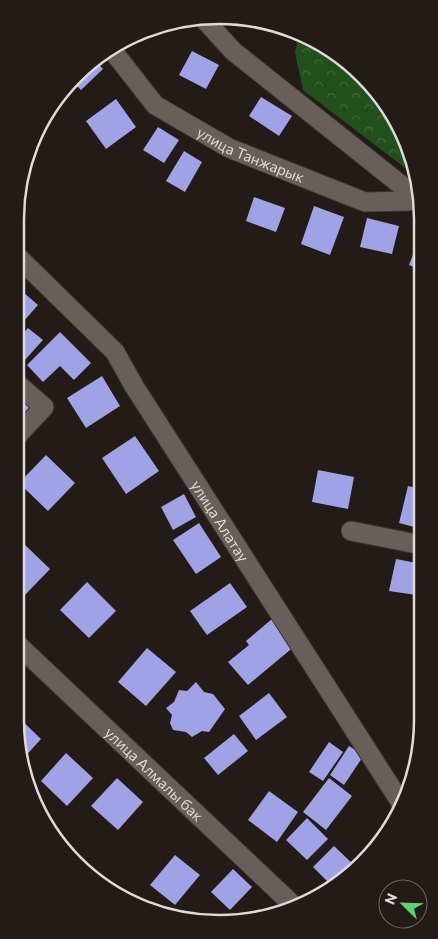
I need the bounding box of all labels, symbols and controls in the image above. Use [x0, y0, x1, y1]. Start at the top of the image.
street label: улица Танжарык [194, 122, 307, 186]
street label: улица Алатау [188, 477, 253, 565]
street label: улица Алмалы бак [102, 723, 207, 825]
north arrow [378, 879, 428, 929]
text: N [381, 891, 400, 907]

